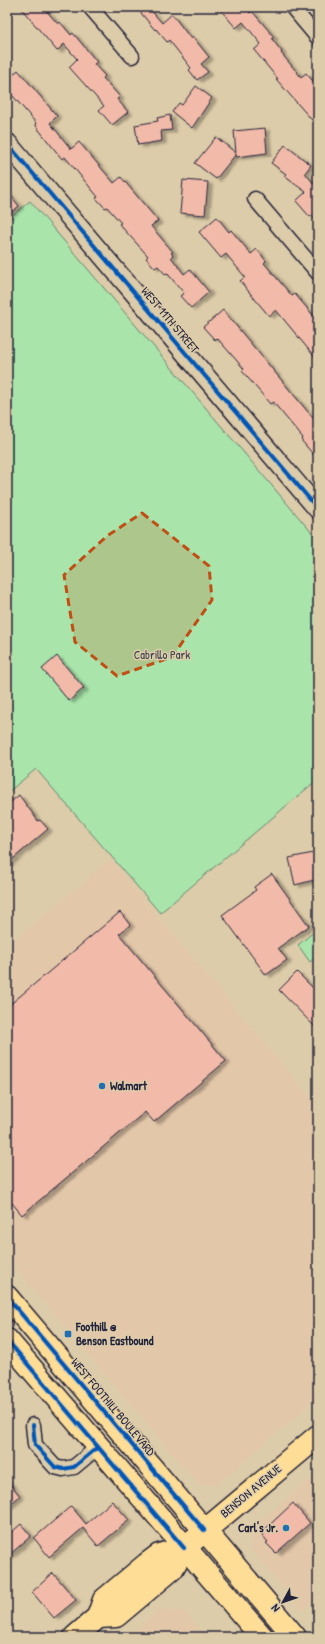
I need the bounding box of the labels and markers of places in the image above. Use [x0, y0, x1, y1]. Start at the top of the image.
place label: Walmart [110, 1077, 148, 1094]
marker: Walmart [97, 1081, 107, 1091]
place label: Foothill @ Benson Eastbound [75, 1318, 154, 1349]
marker: Foothill @ Benson Eastbound [63, 1329, 73, 1339]
place label: Carl's Jr. [238, 1519, 278, 1536]
marker: Carl's Jr. [281, 1523, 291, 1533]

